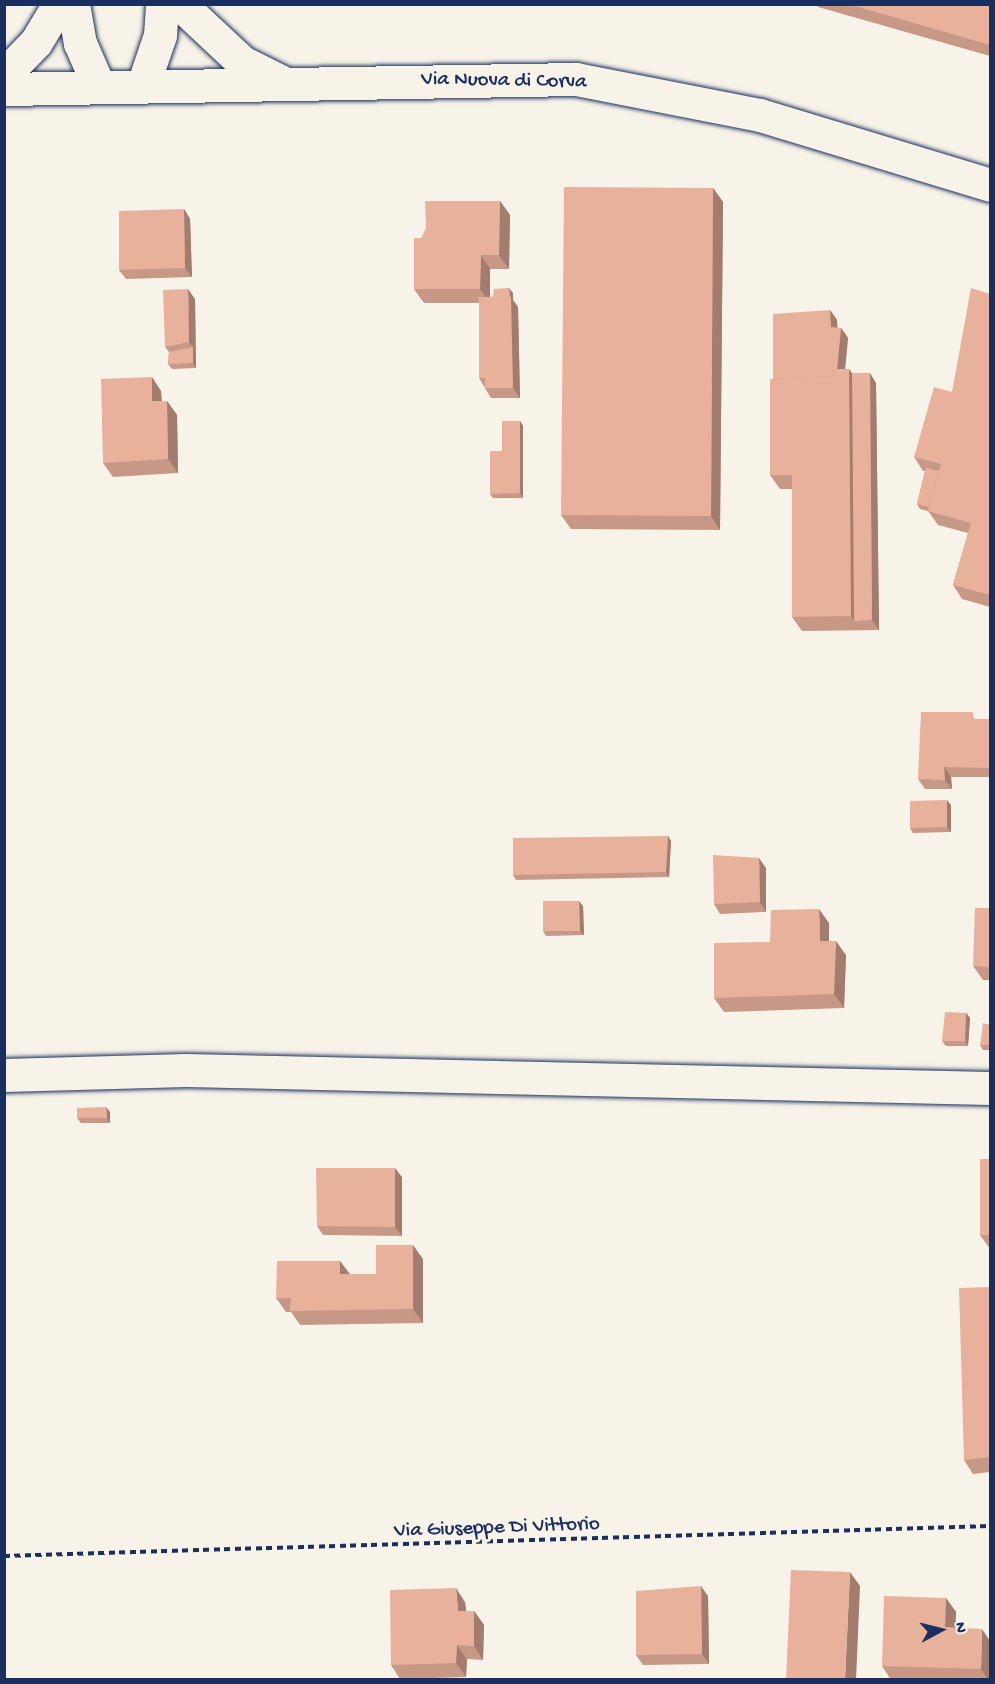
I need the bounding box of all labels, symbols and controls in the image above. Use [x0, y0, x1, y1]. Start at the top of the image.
street label: Via Nuova di Corva [421, 68, 587, 96]
street label: Via Giuseppe Di Vittorio [394, 1513, 600, 1545]
north arrow [911, 1600, 971, 1660]
text: N [949, 1621, 969, 1634]

